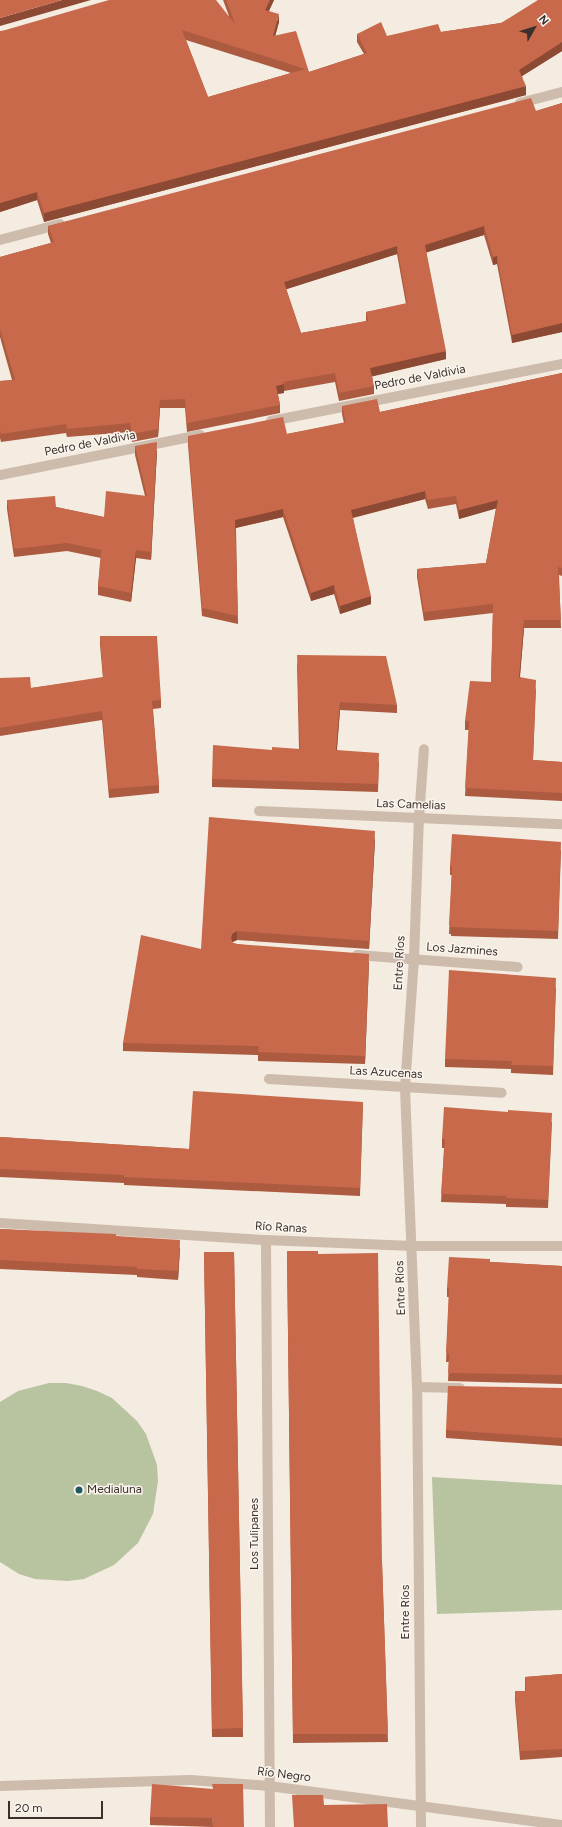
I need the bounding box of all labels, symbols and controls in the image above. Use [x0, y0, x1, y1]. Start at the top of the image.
north arrow [514, 8, 554, 48]
text: N [536, 13, 551, 28]
street label: Pedro de Valdivia [373, 362, 467, 394]
street label: Pedro de Valdivia [43, 428, 137, 460]
street label: Las Camelias [376, 797, 446, 813]
street label: Entre Ríos [391, 935, 409, 991]
street label: Los Jazmines [426, 940, 498, 960]
street label: Las Azucenas [349, 1064, 423, 1082]
street label: Río Ranas [255, 1219, 307, 1237]
street label: Entre Ríos [393, 1260, 409, 1316]
place label: Medialuna [87, 1483, 142, 1497]
marker: Medialuna [74, 1485, 84, 1495]
street label: Los Tulipanes [248, 1498, 262, 1570]
street label: Entre Ríos [399, 1585, 413, 1639]
street label: Río Negro [256, 1765, 312, 1785]
scale bar [10, 1793, 105, 1819]
text: 20 m [15, 1801, 43, 1815]

